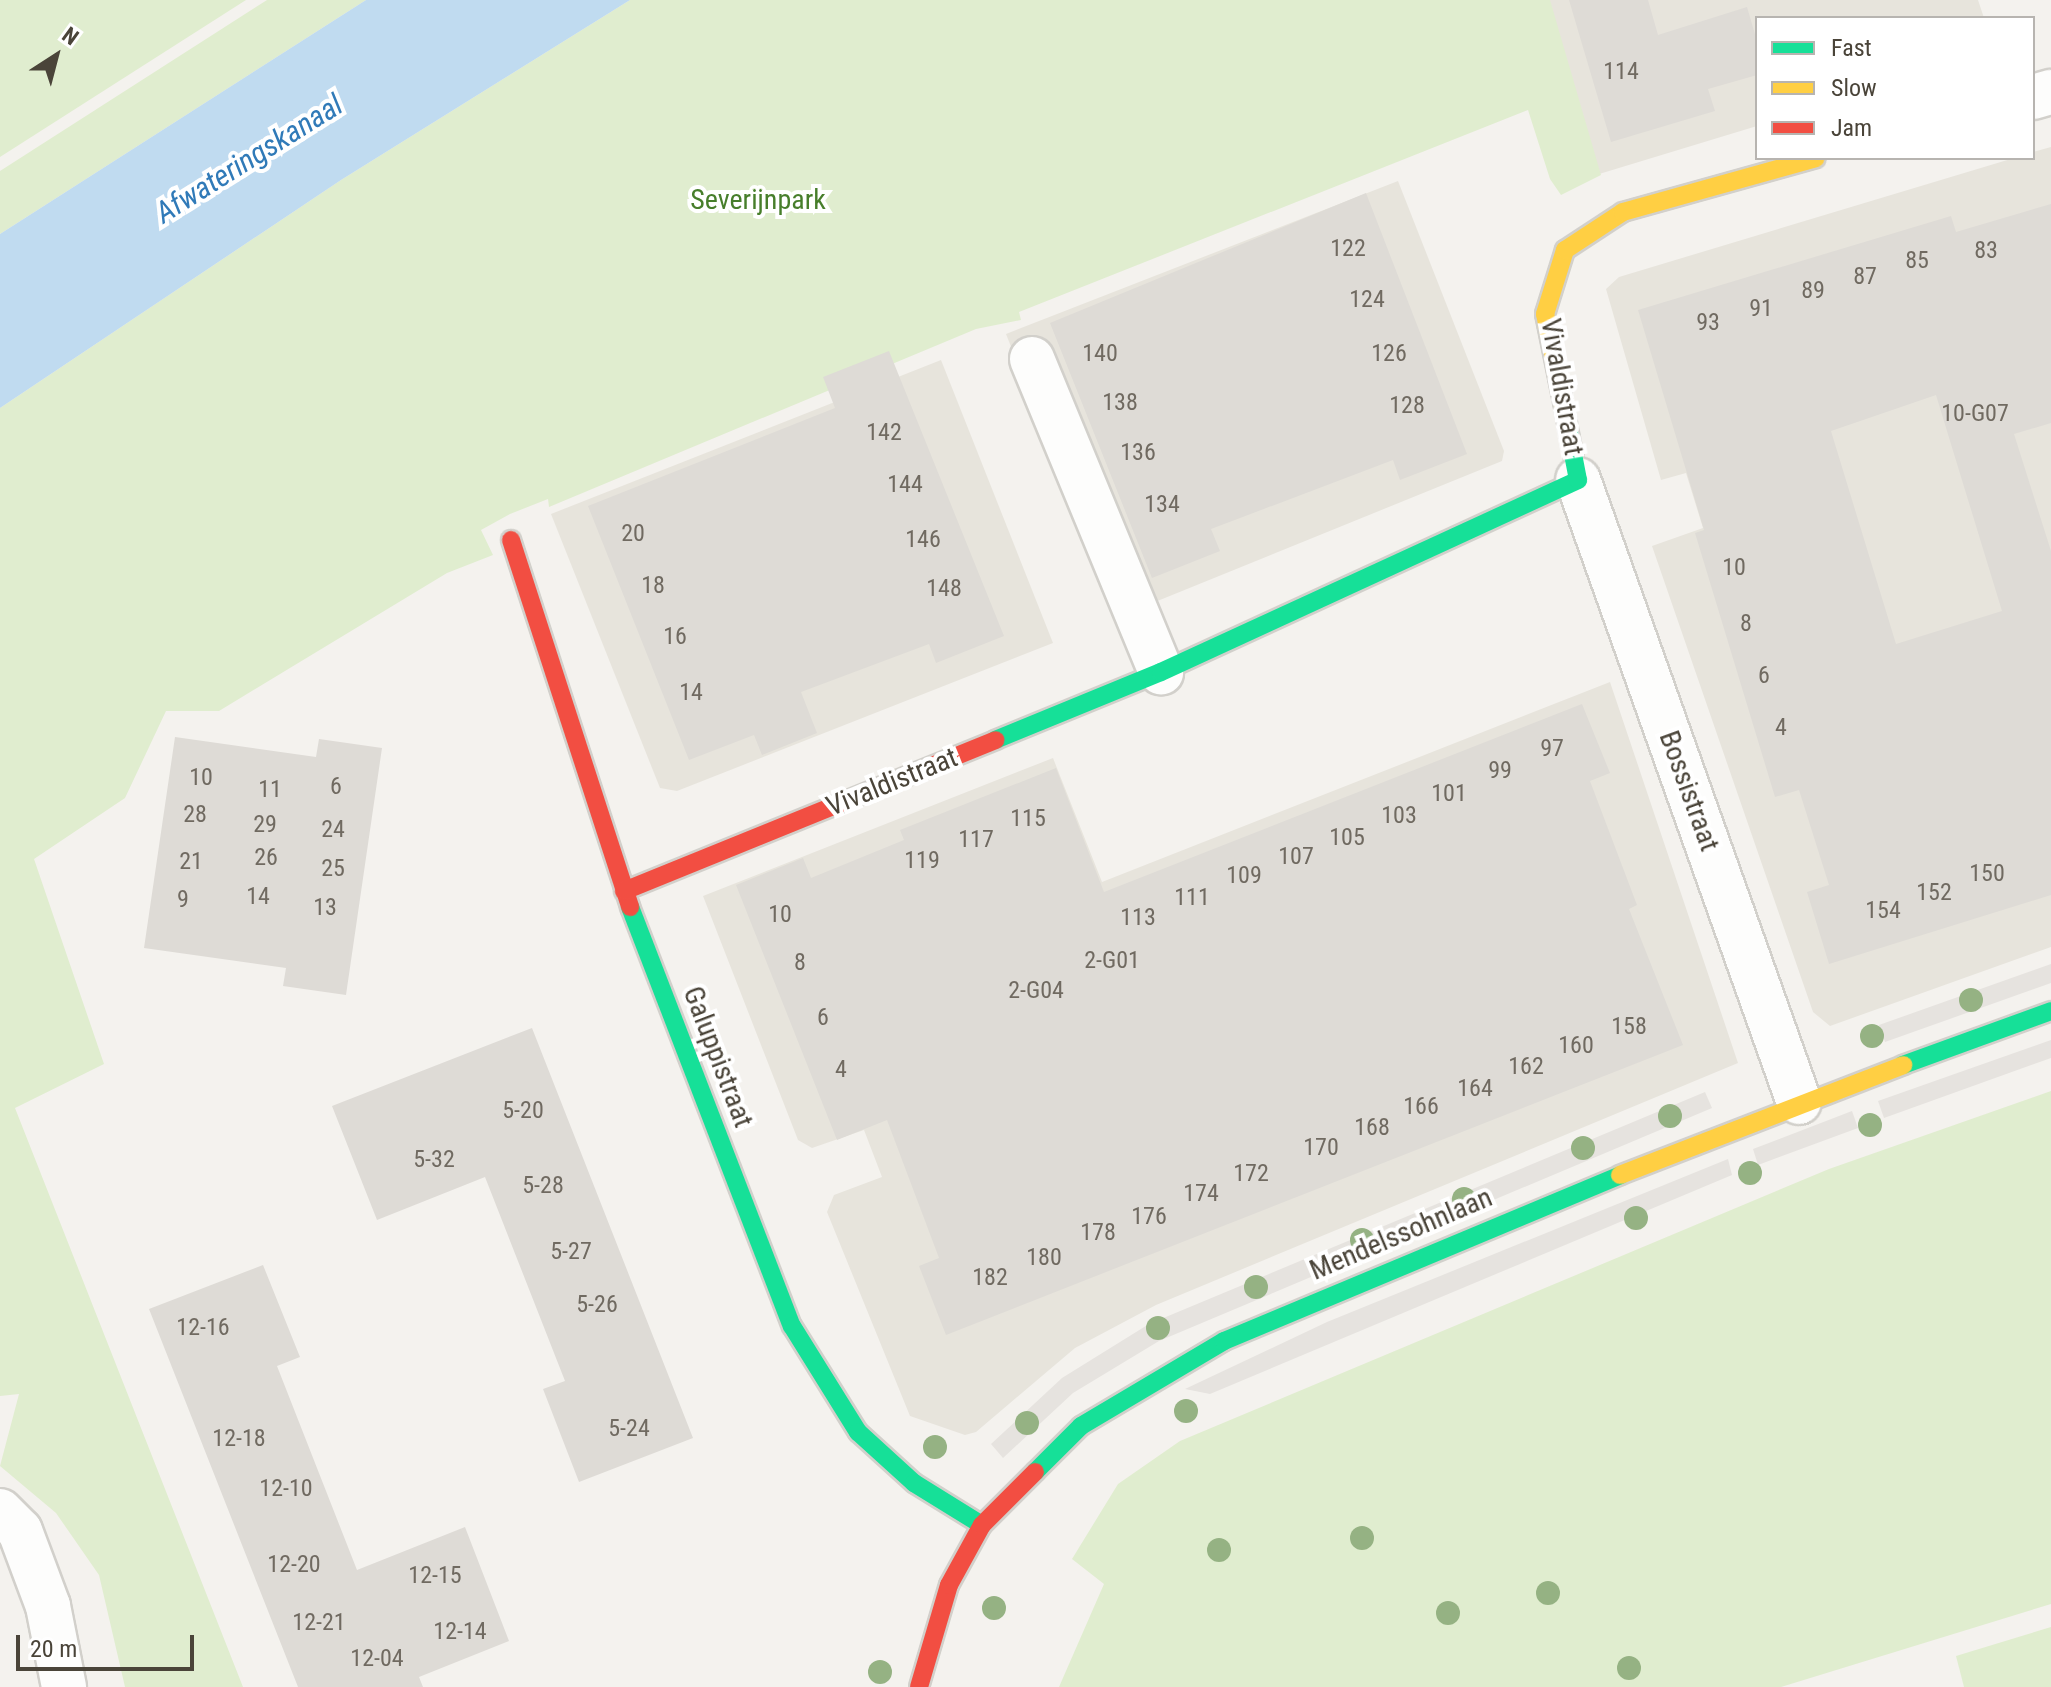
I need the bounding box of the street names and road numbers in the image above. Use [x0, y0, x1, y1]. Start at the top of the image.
street label: Vivaldistraat [1533, 316, 1591, 458]
street label: Bossistraat [1652, 726, 1726, 856]
street label: Vivaldistraat [822, 741, 962, 823]
street label: Galuppistraat [676, 982, 760, 1132]
street label: Mendelssohnlaan [1305, 1180, 1497, 1288]

